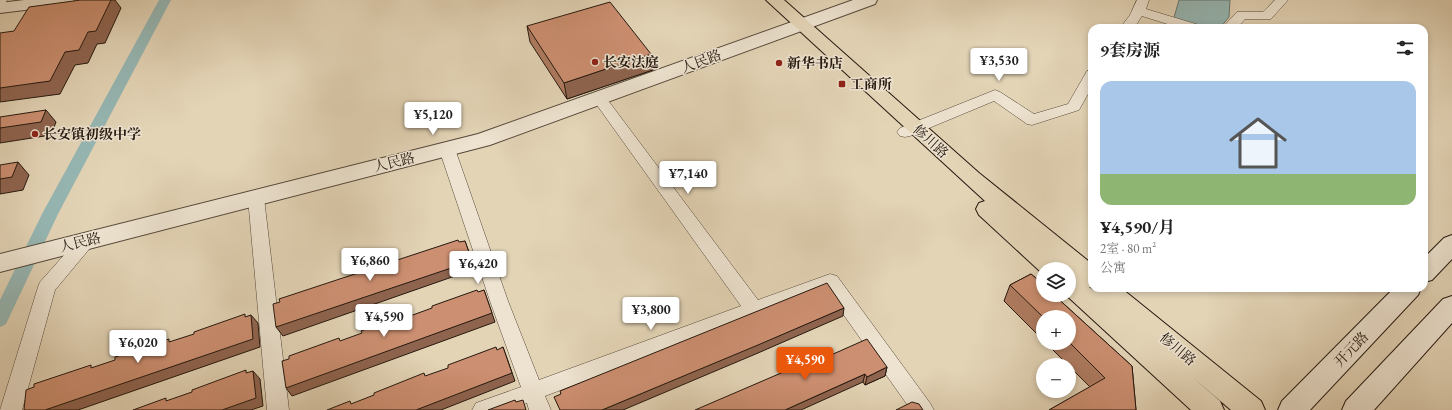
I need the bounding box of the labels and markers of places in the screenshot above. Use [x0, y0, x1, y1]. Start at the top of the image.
pin: ¥3,530 [966, 48, 1032, 82]
place label: 长安法庭 [603, 53, 659, 71]
place label: 新华书店 [787, 54, 843, 72]
marker: 长安法庭 [590, 57, 600, 67]
marker: 新华书店 [774, 58, 784, 68]
place label: 工商所 [850, 75, 892, 93]
marker: 工商所 [837, 79, 847, 89]
pin: ¥5,120 [400, 102, 466, 136]
place label: 长安镇初级中学 [43, 125, 141, 143]
marker: 长安镇初级中学 [30, 129, 40, 139]
pin: ¥7,140 [655, 161, 721, 195]
pin: ¥6,860 [337, 248, 403, 282]
pin: ¥6,420 [445, 251, 511, 285]
pin: ¥3,800 [618, 297, 684, 331]
pin: ¥4,590 [351, 304, 417, 338]
pin: ¥6,020 [105, 330, 171, 364]
pin: ¥4,590 [772, 347, 838, 381]

